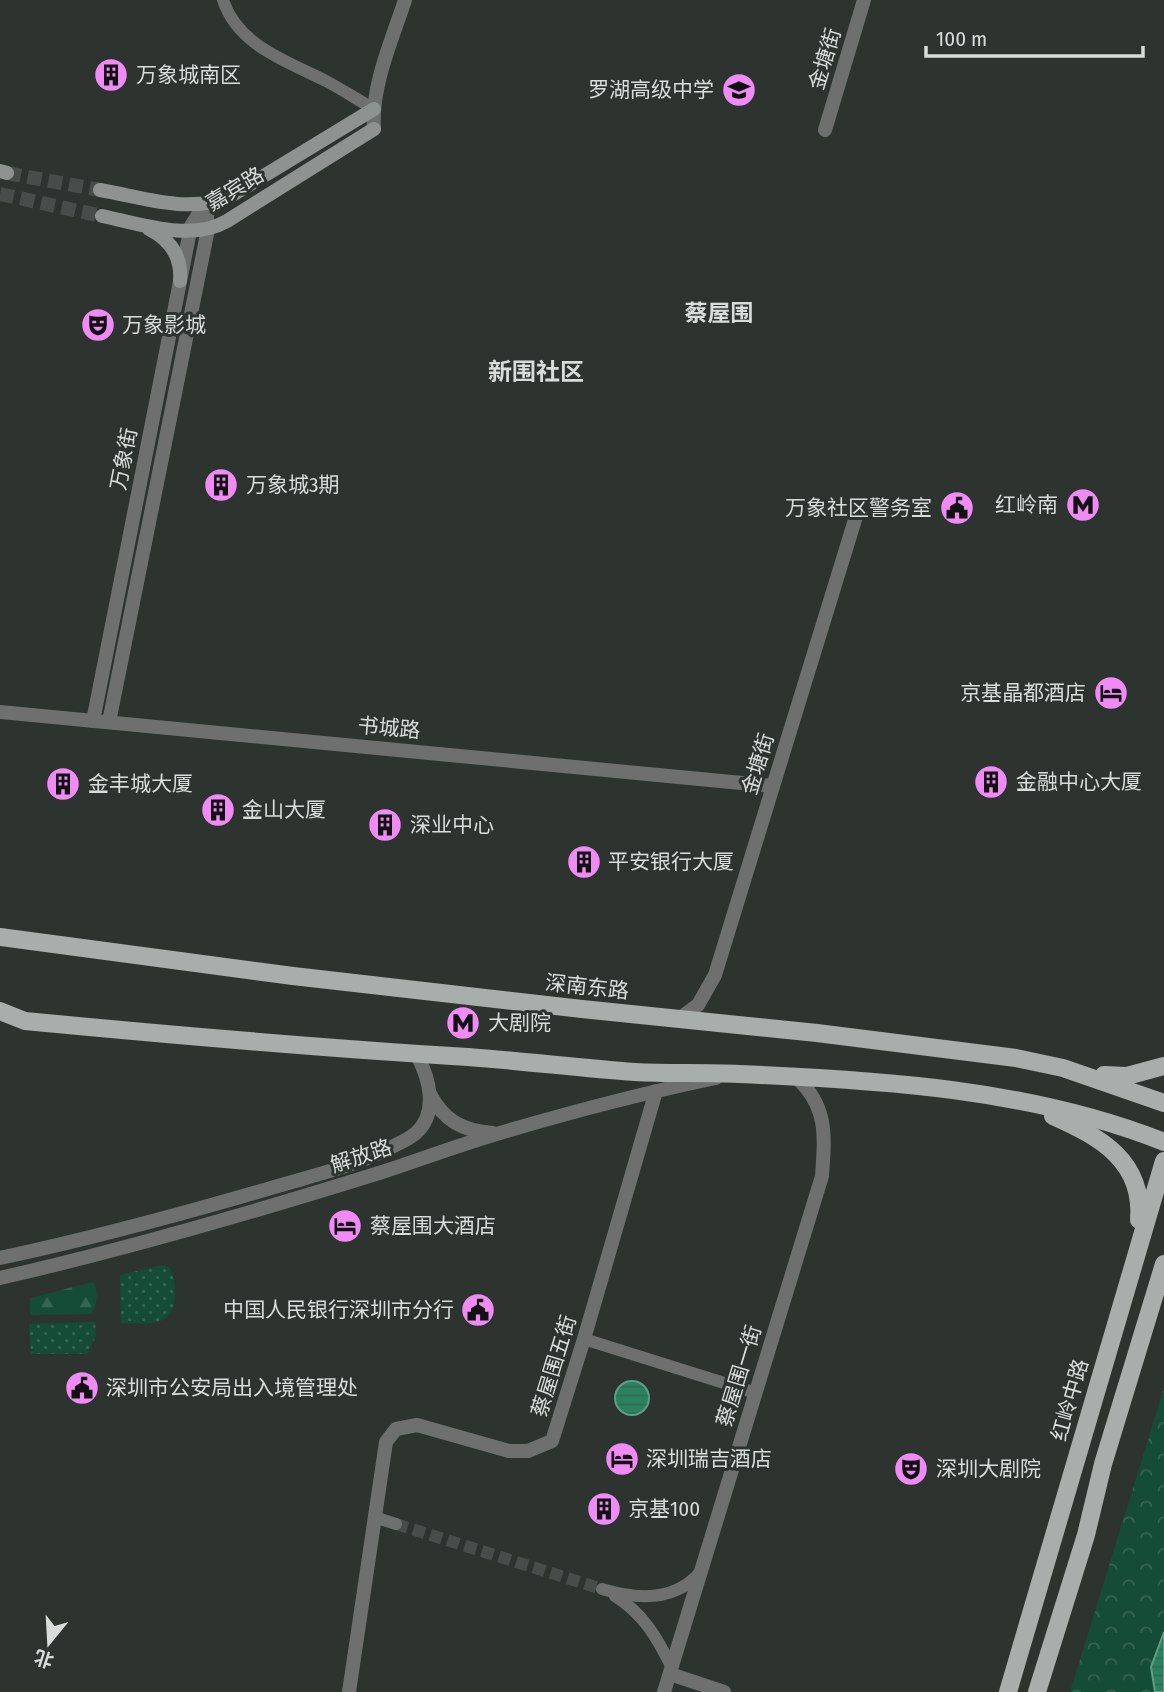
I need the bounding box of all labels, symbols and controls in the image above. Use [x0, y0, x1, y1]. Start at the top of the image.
scale bar [926, 14, 1143, 58]
street label: 金塘街 [803, 25, 847, 93]
text: 100 m [936, 26, 987, 52]
building icon: 万象城南区 [92, 56, 130, 94]
place label: 万象城南区 [136, 62, 241, 88]
school or university icon: 罗湖高级中学 [720, 71, 758, 109]
place label: 罗湖高级中学 [588, 77, 714, 103]
street label: 嘉宾路 [201, 162, 269, 216]
district label: 蔡屋围 [685, 299, 754, 327]
theatre icon: 万象影城 [79, 306, 117, 344]
place label: 万象影城 [122, 312, 206, 338]
district label: 新围社区 [488, 358, 584, 386]
street label: 万象街 [105, 426, 143, 492]
building icon: 万象城3期 [202, 466, 240, 504]
place label: 万象城3期 [246, 472, 339, 498]
metro station icon: 红岭南 [1064, 486, 1102, 524]
public building icon: 万象社区警务室 [938, 489, 976, 527]
place label: 红岭南 [995, 492, 1058, 518]
place label: 万象社区警务室 [785, 495, 932, 521]
hotel icon: 京基晶都酒店 [1092, 674, 1130, 712]
place label: 京基晶都酒店 [960, 680, 1086, 706]
street label: 书城路 [356, 712, 422, 744]
street label: 金塘街 [736, 730, 780, 798]
building icon: 金融中心大厦 [972, 763, 1010, 801]
building icon: 金丰城大厦 [44, 765, 82, 803]
place label: 金融中心大厦 [1016, 769, 1142, 795]
place label: 金丰城大厦 [88, 771, 193, 797]
building icon: 金山大厦 [199, 791, 237, 829]
place label: 金山大厦 [242, 797, 326, 823]
building icon: 深业中心 [366, 806, 404, 844]
place label: 深业中心 [410, 812, 494, 838]
building icon: 平安银行大厦 [565, 843, 603, 881]
place label: 平安银行大厦 [608, 849, 734, 875]
street label: 深南东路 [544, 970, 630, 1004]
metro station icon: 大剧院 [444, 1004, 482, 1042]
place label: 大剧院 [488, 1010, 551, 1036]
street label: 解放路 [327, 1134, 395, 1178]
hotel icon: 蔡屋围大酒店 [326, 1207, 364, 1245]
place label: 蔡屋围大酒店 [370, 1213, 496, 1239]
public building icon: 中国人民银行深圳市分行 [459, 1291, 497, 1329]
place label: 中国人民银行深圳市分行 [223, 1297, 454, 1323]
street label: 蔡屋围五街 [526, 1312, 582, 1420]
street label: 蔡屋围一街 [711, 1322, 767, 1430]
street label: 红岭中路 [1046, 1356, 1094, 1444]
public building icon: 深圳市公安局出入境管理处 [63, 1369, 101, 1407]
place label: 深圳市公安局出入境管理处 [106, 1375, 358, 1401]
hotel icon: 深圳瑞吉酒店 [603, 1440, 641, 1478]
place label: 深圳瑞吉酒店 [646, 1446, 772, 1472]
theatre icon: 深圳大剧院 [892, 1450, 930, 1488]
place label: 深圳大剧院 [936, 1456, 1041, 1482]
building icon: 京基100 [585, 1490, 623, 1528]
place label: 京基100 [628, 1496, 700, 1522]
north arrow [14, 1608, 84, 1678]
text: 北 [31, 1645, 56, 1673]

